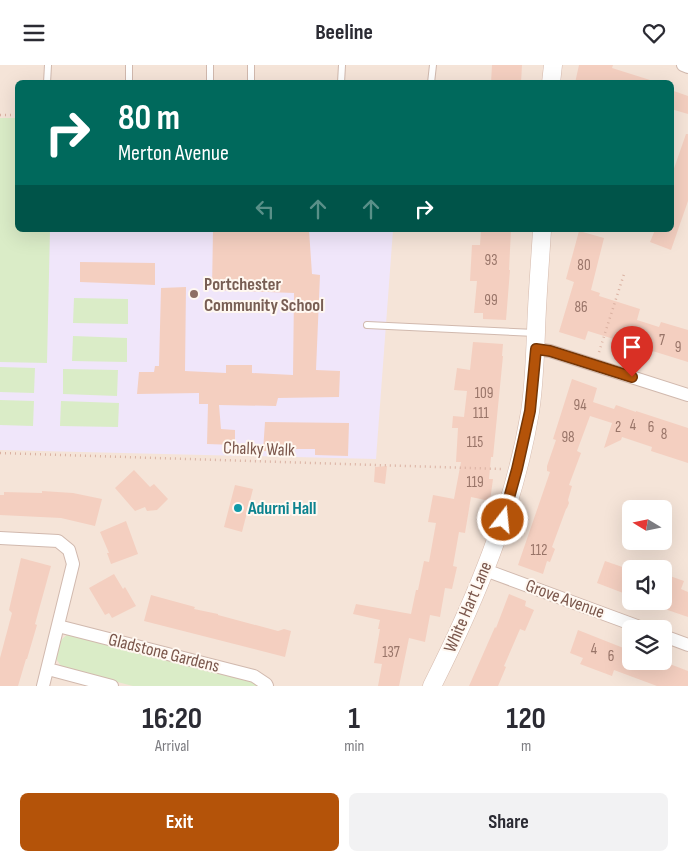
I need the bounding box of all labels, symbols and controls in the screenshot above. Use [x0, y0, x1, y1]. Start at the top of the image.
icon: menu [20, 19, 48, 47]
text: Beeline [315, 19, 373, 46]
icon: heart [640, 19, 668, 47]
text: 80 m [118, 97, 180, 140]
icon: right [35, 100, 100, 165]
text: Merton Avenue [118, 140, 229, 167]
icon: left [251, 195, 279, 223]
icon: ahead [304, 195, 332, 223]
icon: ahead [357, 195, 385, 223]
icon: right [410, 195, 438, 223]
house number: 93 [485, 251, 497, 270]
house number: 80 [577, 256, 591, 275]
place label: Portchester Community School [204, 274, 324, 316]
marker: Portchester Community School [188, 288, 200, 300]
house number: 99 [484, 291, 498, 310]
house number: 86 [574, 298, 588, 317]
pin [611, 326, 653, 377]
house number: 7 [659, 331, 665, 350]
icon: arrive [618, 333, 646, 361]
house number: 9 [675, 338, 681, 357]
house number: 109 [475, 384, 493, 403]
house number: 94 [574, 396, 586, 415]
house number: 111 [473, 404, 490, 423]
house number: 4 [630, 416, 636, 435]
house number: 2 [615, 418, 621, 437]
house number: 6 [648, 418, 654, 437]
house number: 8 [661, 425, 667, 444]
house number: 98 [561, 428, 575, 447]
house number: 115 [467, 433, 483, 452]
street label: Chalky Walk [223, 437, 295, 461]
house number: 119 [466, 473, 484, 492]
position arrow [476, 493, 528, 545]
place label: Adurni Hall [247, 498, 316, 519]
north arrow [622, 500, 672, 550]
map controls [622, 500, 672, 670]
marker: Adurni Hall [232, 502, 244, 514]
house number: 112 [531, 541, 547, 560]
street label: White Hart Lane [439, 558, 497, 656]
button: sound [622, 560, 672, 610]
street label: Grove Avenue [523, 575, 607, 623]
button: layers [622, 620, 672, 670]
street label: Gladstone Gardens [106, 629, 222, 677]
house number: 4 [591, 640, 597, 659]
house number: 137 [382, 643, 400, 662]
house number: 6 [608, 647, 614, 666]
text: 16:20 [142, 701, 202, 737]
text: 1 [348, 701, 360, 737]
text: 120 [506, 701, 546, 737]
text: Arrival [155, 737, 189, 756]
text: min [344, 737, 364, 756]
text: m [521, 737, 531, 756]
button: Exit [20, 793, 339, 851]
button: Share [349, 793, 668, 851]

